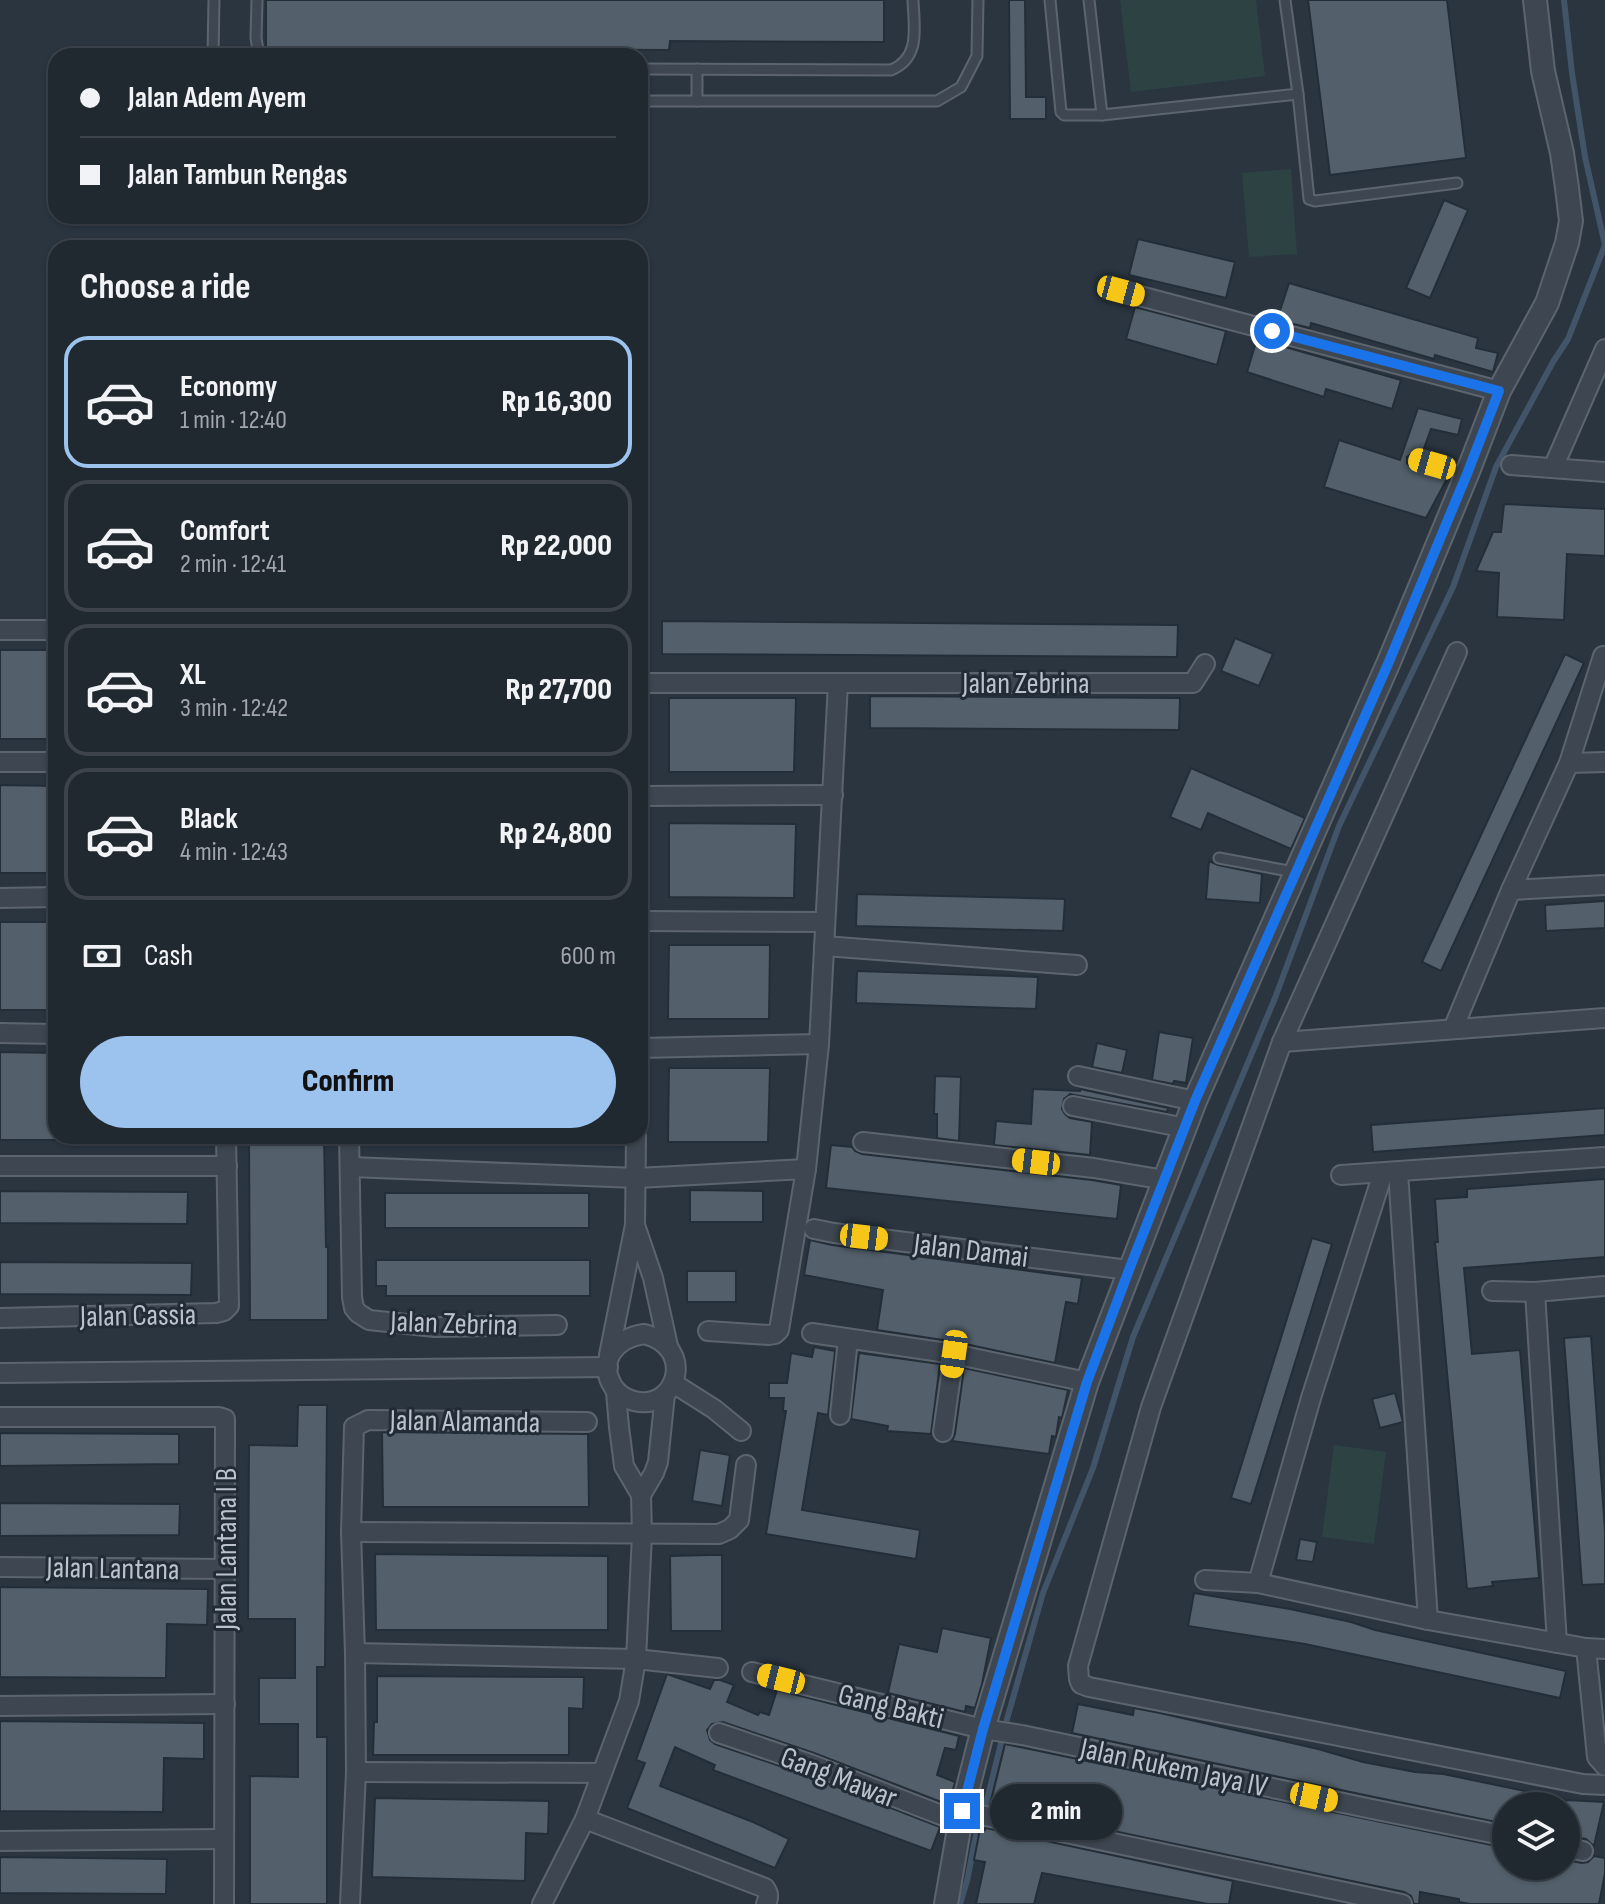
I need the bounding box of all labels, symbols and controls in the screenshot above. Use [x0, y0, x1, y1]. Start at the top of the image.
text: Jalan Adem Ayem [128, 80, 306, 116]
text: Jalan Tambun Rengas [128, 157, 348, 193]
text: Choose a ride [80, 266, 251, 309]
car [1095, 273, 1147, 309]
route start [1254, 313, 1290, 349]
icon: car [84, 366, 156, 438]
text: Economy [180, 369, 277, 405]
text: Rp 16,300 [502, 384, 612, 420]
text: 1 min · 12:40 [180, 405, 287, 436]
car [1406, 446, 1458, 482]
icon: car [84, 510, 156, 582]
text: Comfort [180, 513, 270, 549]
text: Rp 22,000 [501, 528, 612, 564]
text: 2 min · 12:41 [180, 549, 286, 580]
icon: car [84, 654, 156, 726]
text: XL [180, 657, 206, 693]
street label: Jalan Zebrina [961, 666, 1090, 702]
text: Rp 27,700 [506, 672, 612, 708]
text: 3 min · 12:42 [180, 693, 288, 724]
icon: car [84, 798, 156, 870]
text: Black [180, 801, 238, 837]
text: Rp 24,800 [499, 816, 612, 852]
text: 4 min · 12:43 [180, 837, 288, 868]
icon: cash [80, 934, 124, 978]
text: Cash [144, 938, 193, 974]
text: 600 m [561, 941, 616, 972]
button: Confirm [80, 1036, 616, 1128]
car [1011, 1147, 1061, 1177]
car [839, 1222, 889, 1252]
street label: Jalan Damai [911, 1226, 1030, 1276]
street label: Jalan Cassia [79, 1297, 197, 1335]
street label: Jalan Zebrina [389, 1304, 518, 1344]
car [939, 1329, 969, 1379]
street label: Jalan Alamanda [388, 1403, 541, 1441]
street label: Jalan Lantana I B [209, 1468, 245, 1631]
street label: Jalan Lantana [45, 1550, 180, 1588]
car [755, 1662, 807, 1696]
street label: Gang Bakti [834, 1677, 947, 1737]
street label: Jalan Rukem Jaya IV [1076, 1730, 1271, 1805]
street label: Gang Mawar [775, 1739, 902, 1817]
car [1288, 1780, 1340, 1814]
callout: 2 min [990, 1783, 1122, 1839]
map controls [1492, 1792, 1580, 1880]
button: layers [1492, 1792, 1580, 1880]
route end [944, 1793, 980, 1829]
text: 2 min [1031, 1796, 1081, 1827]

